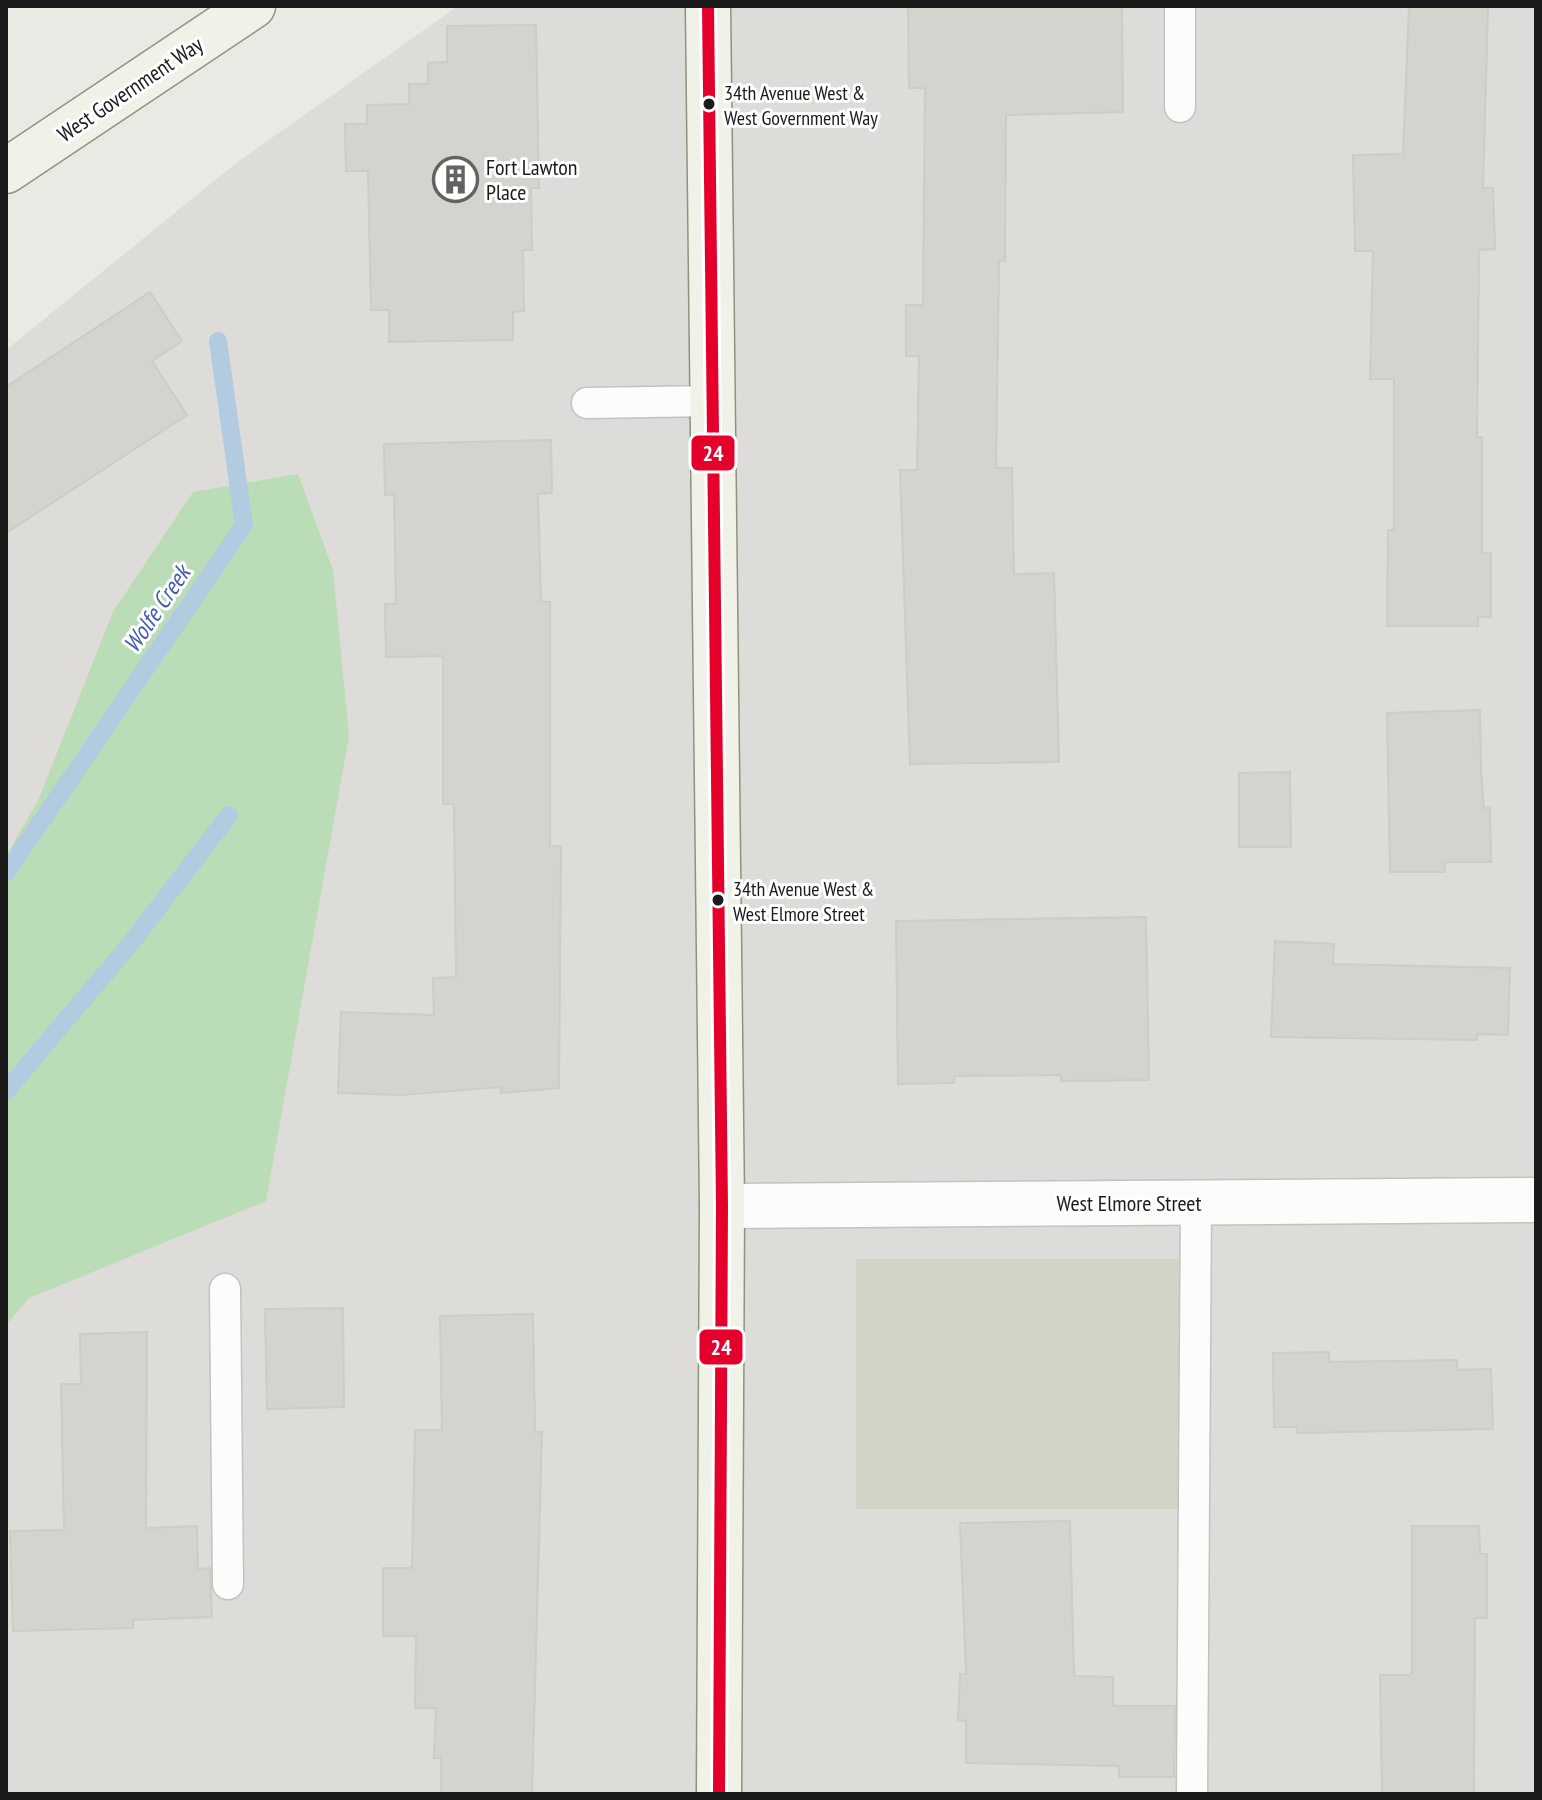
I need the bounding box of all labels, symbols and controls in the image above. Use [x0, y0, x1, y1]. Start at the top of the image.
street label: West Government Way [52, 30, 209, 148]
place label: 34th Avenue West & West Government Way [724, 80, 878, 131]
marker: 34th Avenue West & West Government Way [701, 96, 717, 112]
place label: Fort Lawton Place [486, 153, 578, 206]
building icon: Fort Lawton Place [431, 156, 479, 204]
line badge: 24 [690, 434, 736, 472]
text: 24 [702, 439, 724, 467]
water label: Wolfe Creek [116, 557, 198, 658]
place label: 34th Avenue West & West Elmore Street [733, 876, 874, 927]
marker: 34th Avenue West & West Elmore Street [710, 892, 726, 908]
street label: West Elmore Street [1057, 1189, 1201, 1217]
line badge: 24 [698, 1328, 744, 1366]
text: 24 [710, 1333, 732, 1361]

